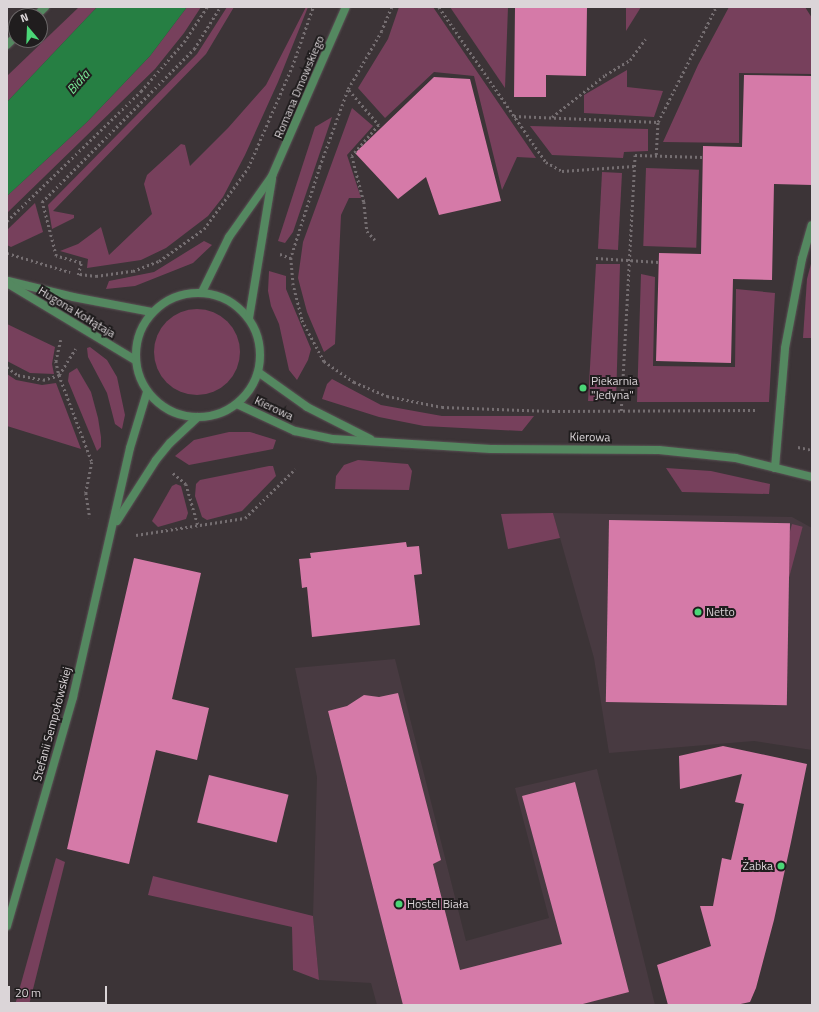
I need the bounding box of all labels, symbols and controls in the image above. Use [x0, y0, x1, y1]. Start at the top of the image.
north arrow [8, 8, 48, 48]
text: N [18, 9, 31, 26]
street label: Romana Dmowskiego [271, 33, 327, 141]
water label: Biała [63, 67, 93, 97]
street label: Hugona Kołłątaja [36, 283, 118, 341]
place label: Piekarnia "Jedyna" [591, 374, 638, 402]
marker: Piekarnia "Jedyna" [578, 383, 588, 393]
street label: Kierowa [252, 393, 296, 423]
street label: Kierowa [569, 429, 611, 445]
place label: Netto [706, 605, 735, 619]
marker: Netto [693, 607, 703, 617]
street label: Stefanii Sempołowskiej [30, 665, 74, 783]
place label: Żabka [743, 859, 773, 873]
marker: Żabka [776, 861, 786, 871]
place label: Hostel Biała [407, 897, 468, 911]
marker: Hostel Biała [394, 899, 404, 909]
scale bar [10, 978, 109, 1004]
text: 20 m [15, 983, 41, 1002]

